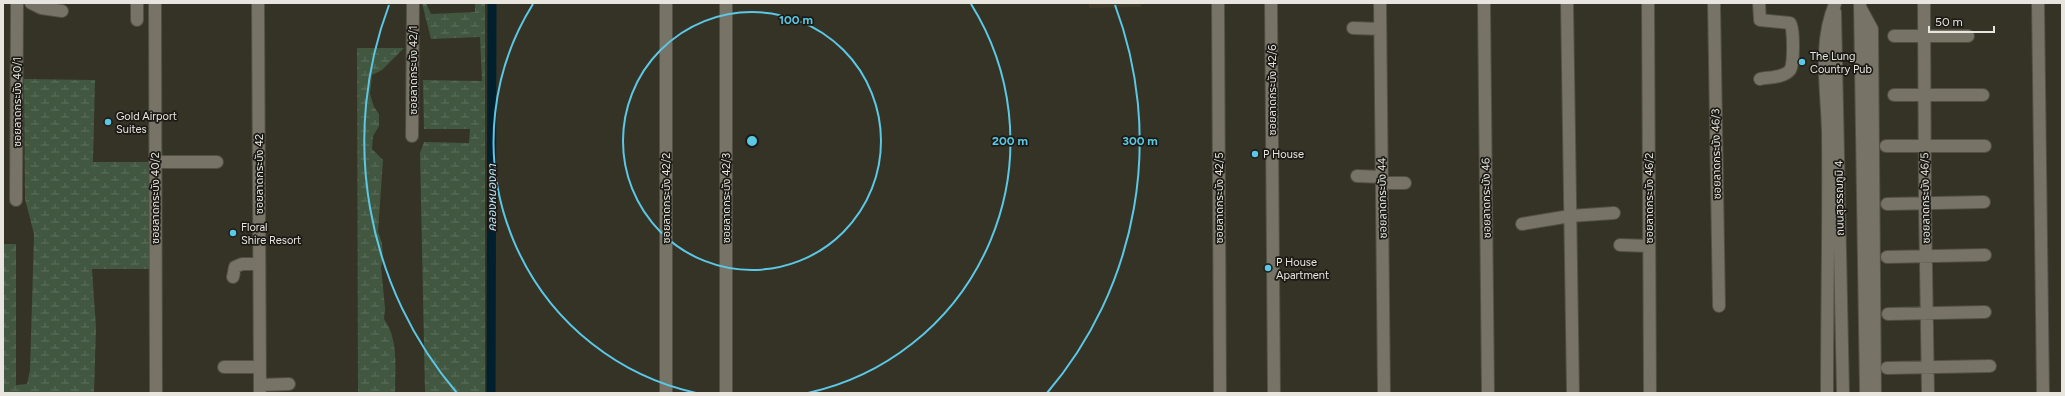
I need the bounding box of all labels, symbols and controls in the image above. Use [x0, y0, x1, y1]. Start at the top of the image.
scale bar [1929, 8, 1994, 34]
text: 100 m [779, 13, 813, 27]
text: 50 m [1935, 15, 1963, 29]
street label: ซอยลาดกระบัง 42/1 [407, 25, 420, 115]
street label: ซอยลาดกระบัง 42/6 [1266, 45, 1279, 135]
place label: The Lung Country Pub [1810, 50, 1872, 76]
street label: ซอยลาดกระบัง 40/1 [11, 57, 24, 147]
marker: The Lung Country Pub [1797, 57, 1807, 67]
street label: ซอยลาดกระบัง 46/3 [1709, 108, 1724, 199]
place label: Gold Airport Suites [116, 110, 177, 136]
marker: Gold Airport Suites [103, 117, 113, 127]
street label: ซอยลาดกระบัง 42 [253, 134, 266, 214]
centre of rings [745, 134, 759, 148]
text: 200 m [992, 134, 1028, 148]
text: 300 m [1122, 134, 1158, 148]
place label: P House [1263, 148, 1304, 161]
marker: P House [1250, 149, 1260, 159]
street label: ซอยลาดกระบัง 40/2 [149, 152, 162, 244]
street label: ซอยลาดกระบัง 42/5 [1213, 152, 1226, 244]
street label: ซอยลาดกระบัง 46/5 [1918, 152, 1933, 244]
street label: ซอยลาดกระบัง 42/2 [660, 153, 673, 243]
street label: ซอยลาดกระบัง 42/3 [720, 153, 733, 243]
street label: ซอยลาดกระบัง 46/2 [1643, 153, 1656, 243]
street label: ซอยลาดกระบัง 44 [1375, 157, 1390, 239]
street label: ซอยลาดกระบัง 46 [1479, 158, 1494, 238]
street label: ถนนสุวรรณภูมิ 4 [1832, 160, 1847, 236]
water label: คลองหนองคา [485, 163, 499, 232]
place label: Floral Shire Resort [241, 221, 301, 247]
marker: Floral Shire Resort [228, 228, 238, 238]
place label: P House Apartment [1276, 256, 1329, 282]
marker: P House Apartment [1263, 263, 1273, 273]

